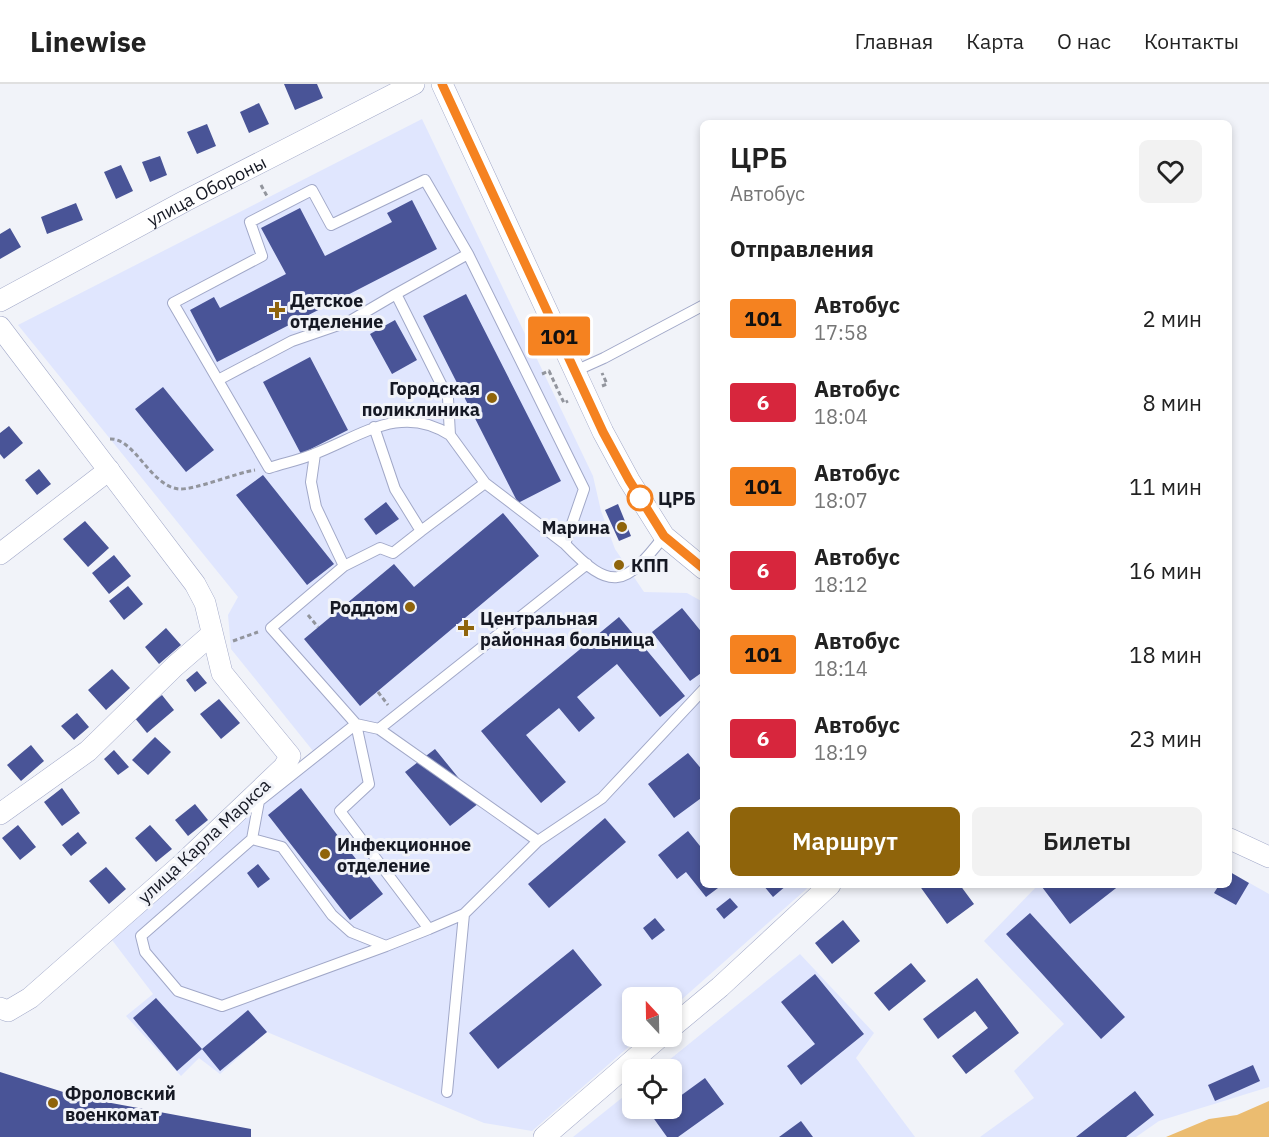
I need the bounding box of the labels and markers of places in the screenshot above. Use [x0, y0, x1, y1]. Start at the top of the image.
place label: Детское отделение [290, 289, 383, 333]
marker: Детское отделение [268, 301, 286, 319]
place label: Городская поликлиника [362, 377, 480, 421]
marker: Городская поликлиника [485, 391, 499, 405]
marker: ЦРБ [627, 485, 653, 511]
place label: ЦРБ [658, 487, 696, 510]
place label: Марина [542, 516, 610, 539]
marker: Марина [615, 520, 629, 534]
place label: КПП [631, 554, 669, 577]
marker: КПП [612, 558, 626, 572]
place label: Роддом [329, 596, 398, 619]
marker: Роддом [403, 600, 417, 614]
place label: Центральная районная больница [480, 607, 654, 651]
marker: Центральная районная больница [457, 619, 475, 637]
place label: Инфекционное отделение [337, 833, 471, 877]
marker: Инфекционное отделение [318, 847, 332, 861]
place label: Фроловский военкомат [65, 1082, 176, 1126]
marker: Фроловский военкомат [46, 1096, 60, 1110]

